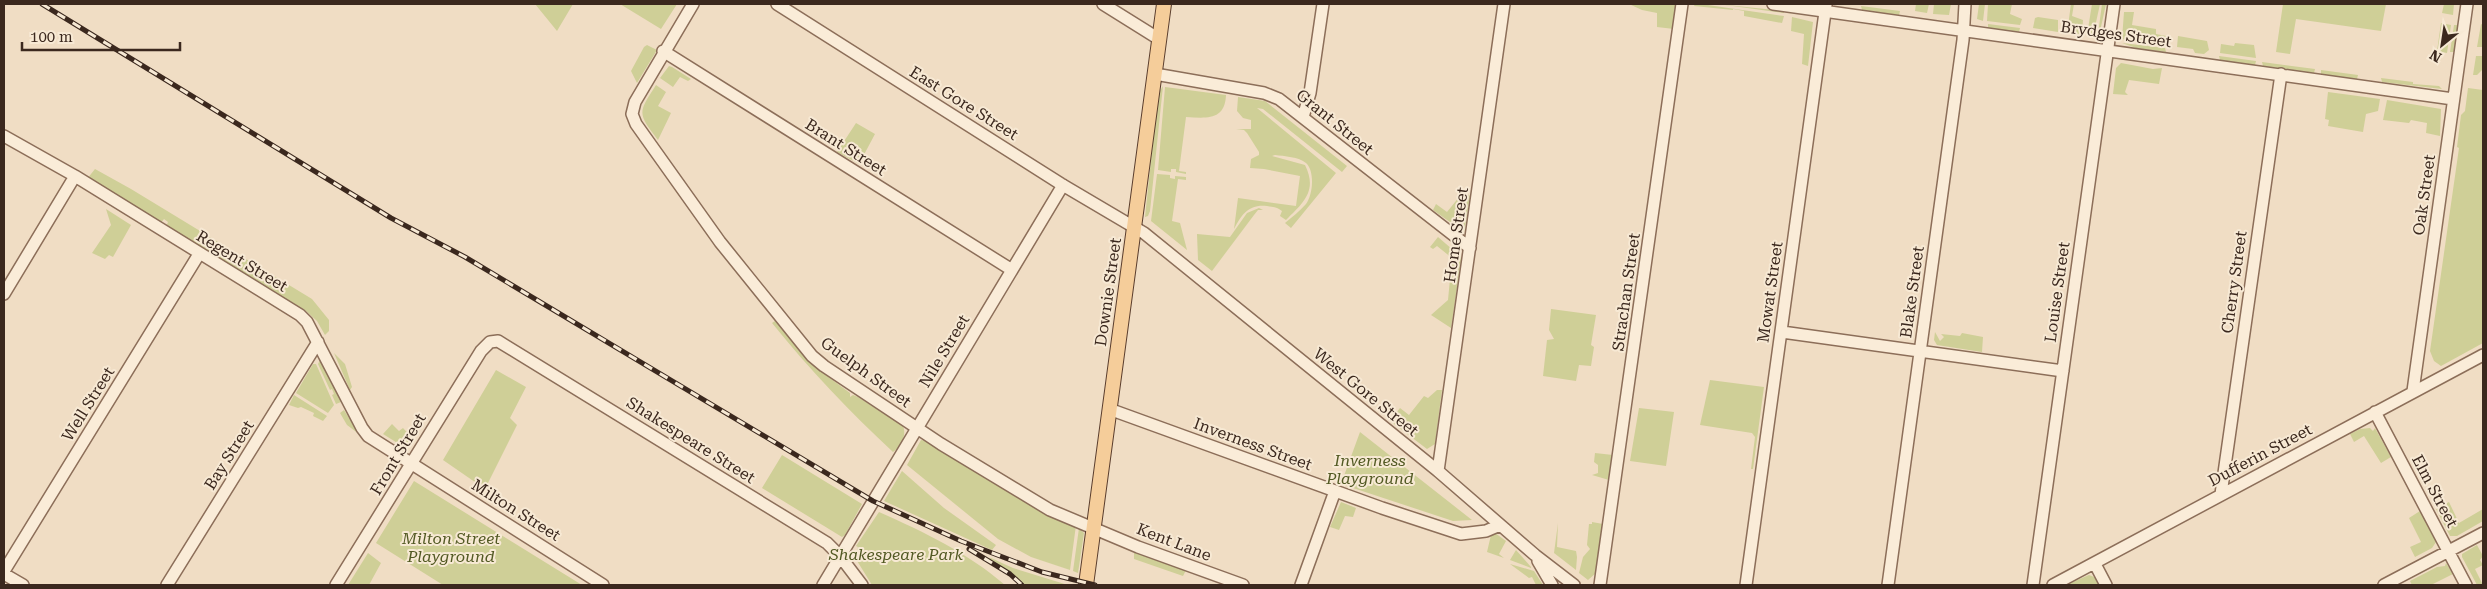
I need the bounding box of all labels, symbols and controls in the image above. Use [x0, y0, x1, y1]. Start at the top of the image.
street label: Brydges Street [2059, 17, 2173, 51]
scale bar [22, 20, 180, 52]
north arrow [2417, 20, 2467, 70]
text: 100 m [30, 28, 73, 46]
text: N [2427, 47, 2444, 66]
street label: East Gore Street [906, 62, 1022, 144]
street label: Grant Street [1293, 85, 1377, 159]
street label: Brant Street [802, 115, 890, 179]
street label: Oak Street [2409, 153, 2439, 237]
street label: Home Street [1440, 186, 1472, 284]
street label: Regent Street [193, 226, 291, 296]
street label: Cherry Street [2217, 229, 2251, 335]
street label: Strachan Street [1608, 232, 1644, 352]
street label: Downie Street [1091, 237, 1125, 347]
street label: Mowat Street [1753, 240, 1787, 344]
street label: Louise Street [2041, 241, 2073, 343]
street label: Blake Street [1896, 245, 1928, 339]
street label: Nile Street [915, 311, 973, 391]
street label: Guelph Street [817, 333, 915, 411]
street label: West Gore Street [1310, 344, 1422, 440]
street label: Well Street [58, 363, 118, 445]
street label: Shakespeare Street [623, 393, 759, 487]
street label: Front Street [366, 410, 430, 498]
street label: Inverness Street [1191, 414, 1315, 474]
street label: Bay Street [200, 417, 258, 493]
street label: Dufferin Street [2205, 420, 2315, 490]
park label: Inverness Playground [1325, 451, 1414, 488]
street label: Elm Street [2408, 451, 2462, 531]
street label: Milton Street [468, 475, 564, 545]
street label: Kent Lane [1134, 519, 1214, 565]
park label: Milton Street Playground [401, 529, 500, 566]
park label: Shakespeare Park [828, 545, 963, 564]

